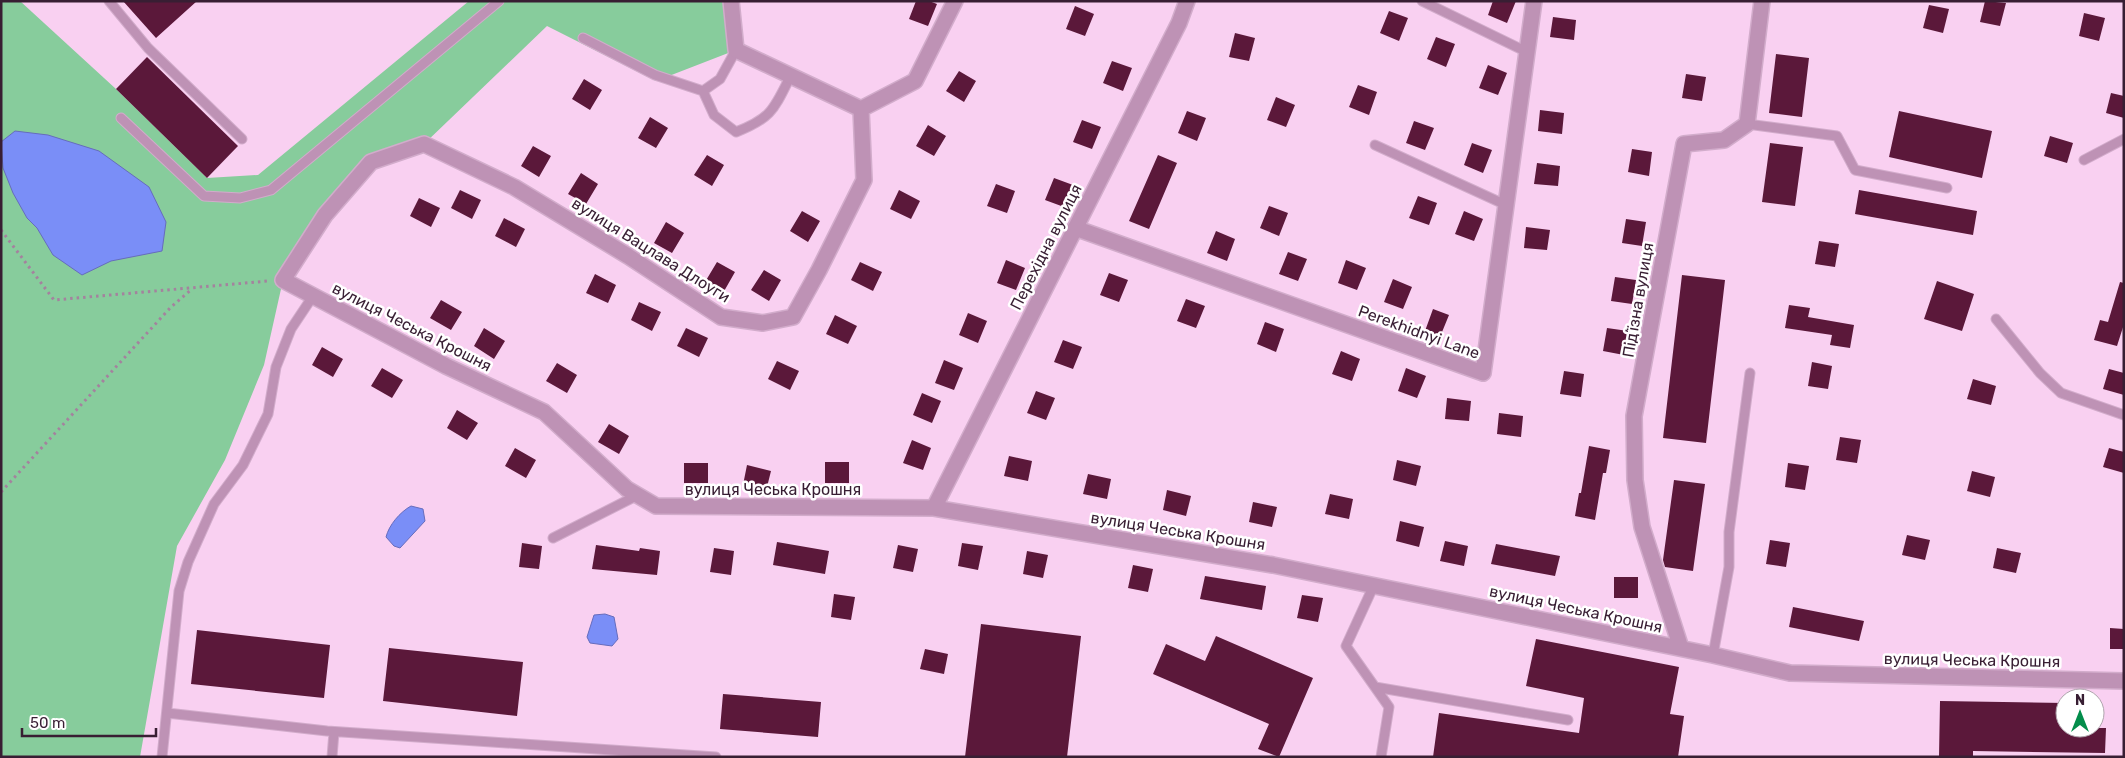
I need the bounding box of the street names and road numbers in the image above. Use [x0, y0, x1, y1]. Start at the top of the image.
street label: Перехідна вулиця [1006, 181, 1086, 313]
street label: вулиця Вацлава Длоуги [568, 193, 734, 307]
street label: Підʼїзна вулиця [1619, 241, 1657, 359]
street label: вулиця Чеська Крошня [329, 278, 495, 376]
street label: Perekhidnyi Lane [1356, 301, 1482, 363]
street label: вулиця Чеська Крошня [685, 480, 861, 499]
street label: вулиця Чеська Крошня [1089, 508, 1267, 554]
street label: вулиця Чеська Крошня [1488, 581, 1664, 637]
street label: вулиця Чеська Крошня [1884, 649, 2060, 671]

